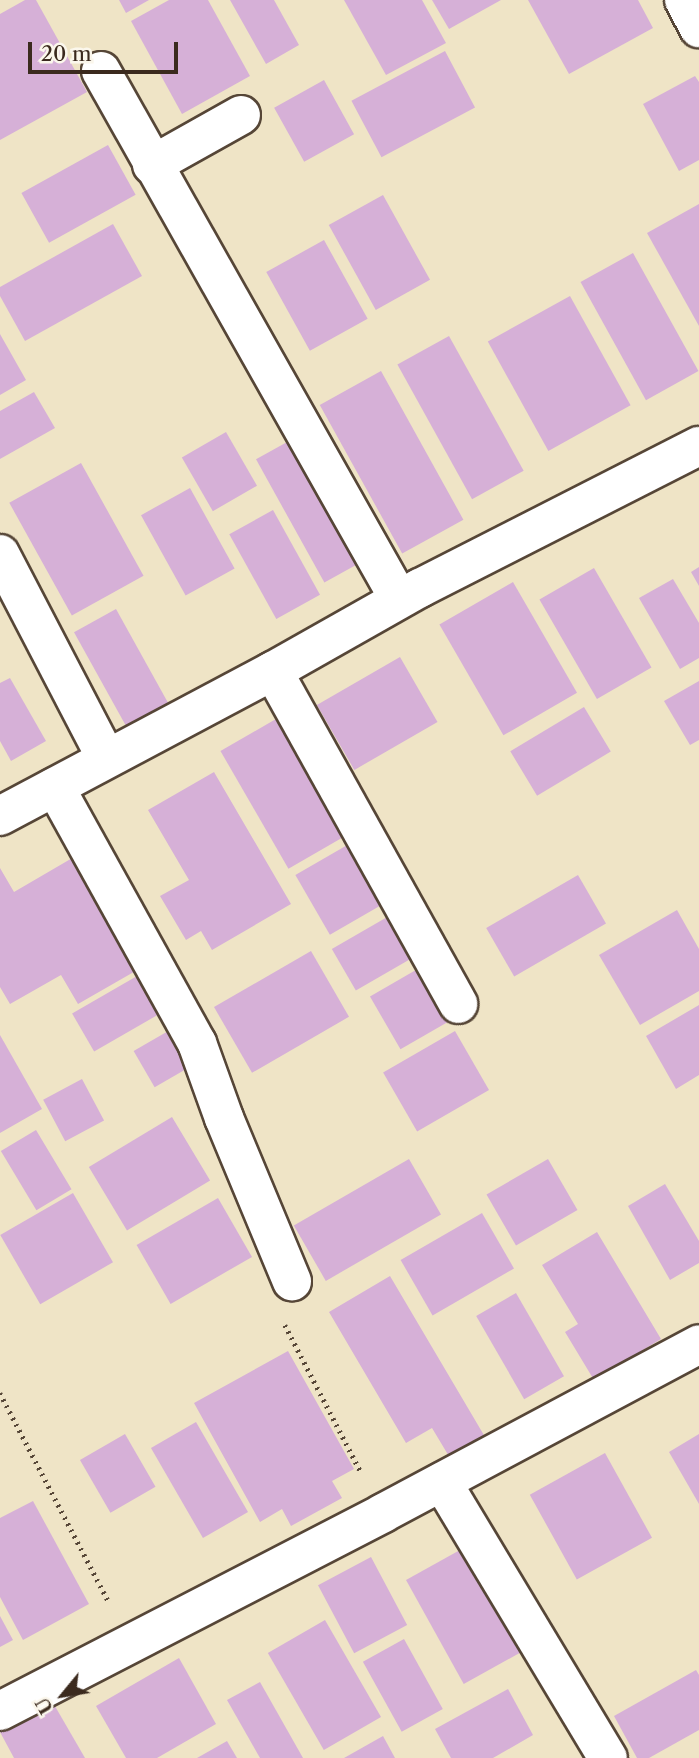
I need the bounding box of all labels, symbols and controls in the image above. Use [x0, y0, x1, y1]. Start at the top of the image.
scale bar [32, 28, 182, 72]
text: 20 m [41, 41, 92, 66]
north arrow [28, 1660, 98, 1730]
text: U [31, 1693, 58, 1718]

